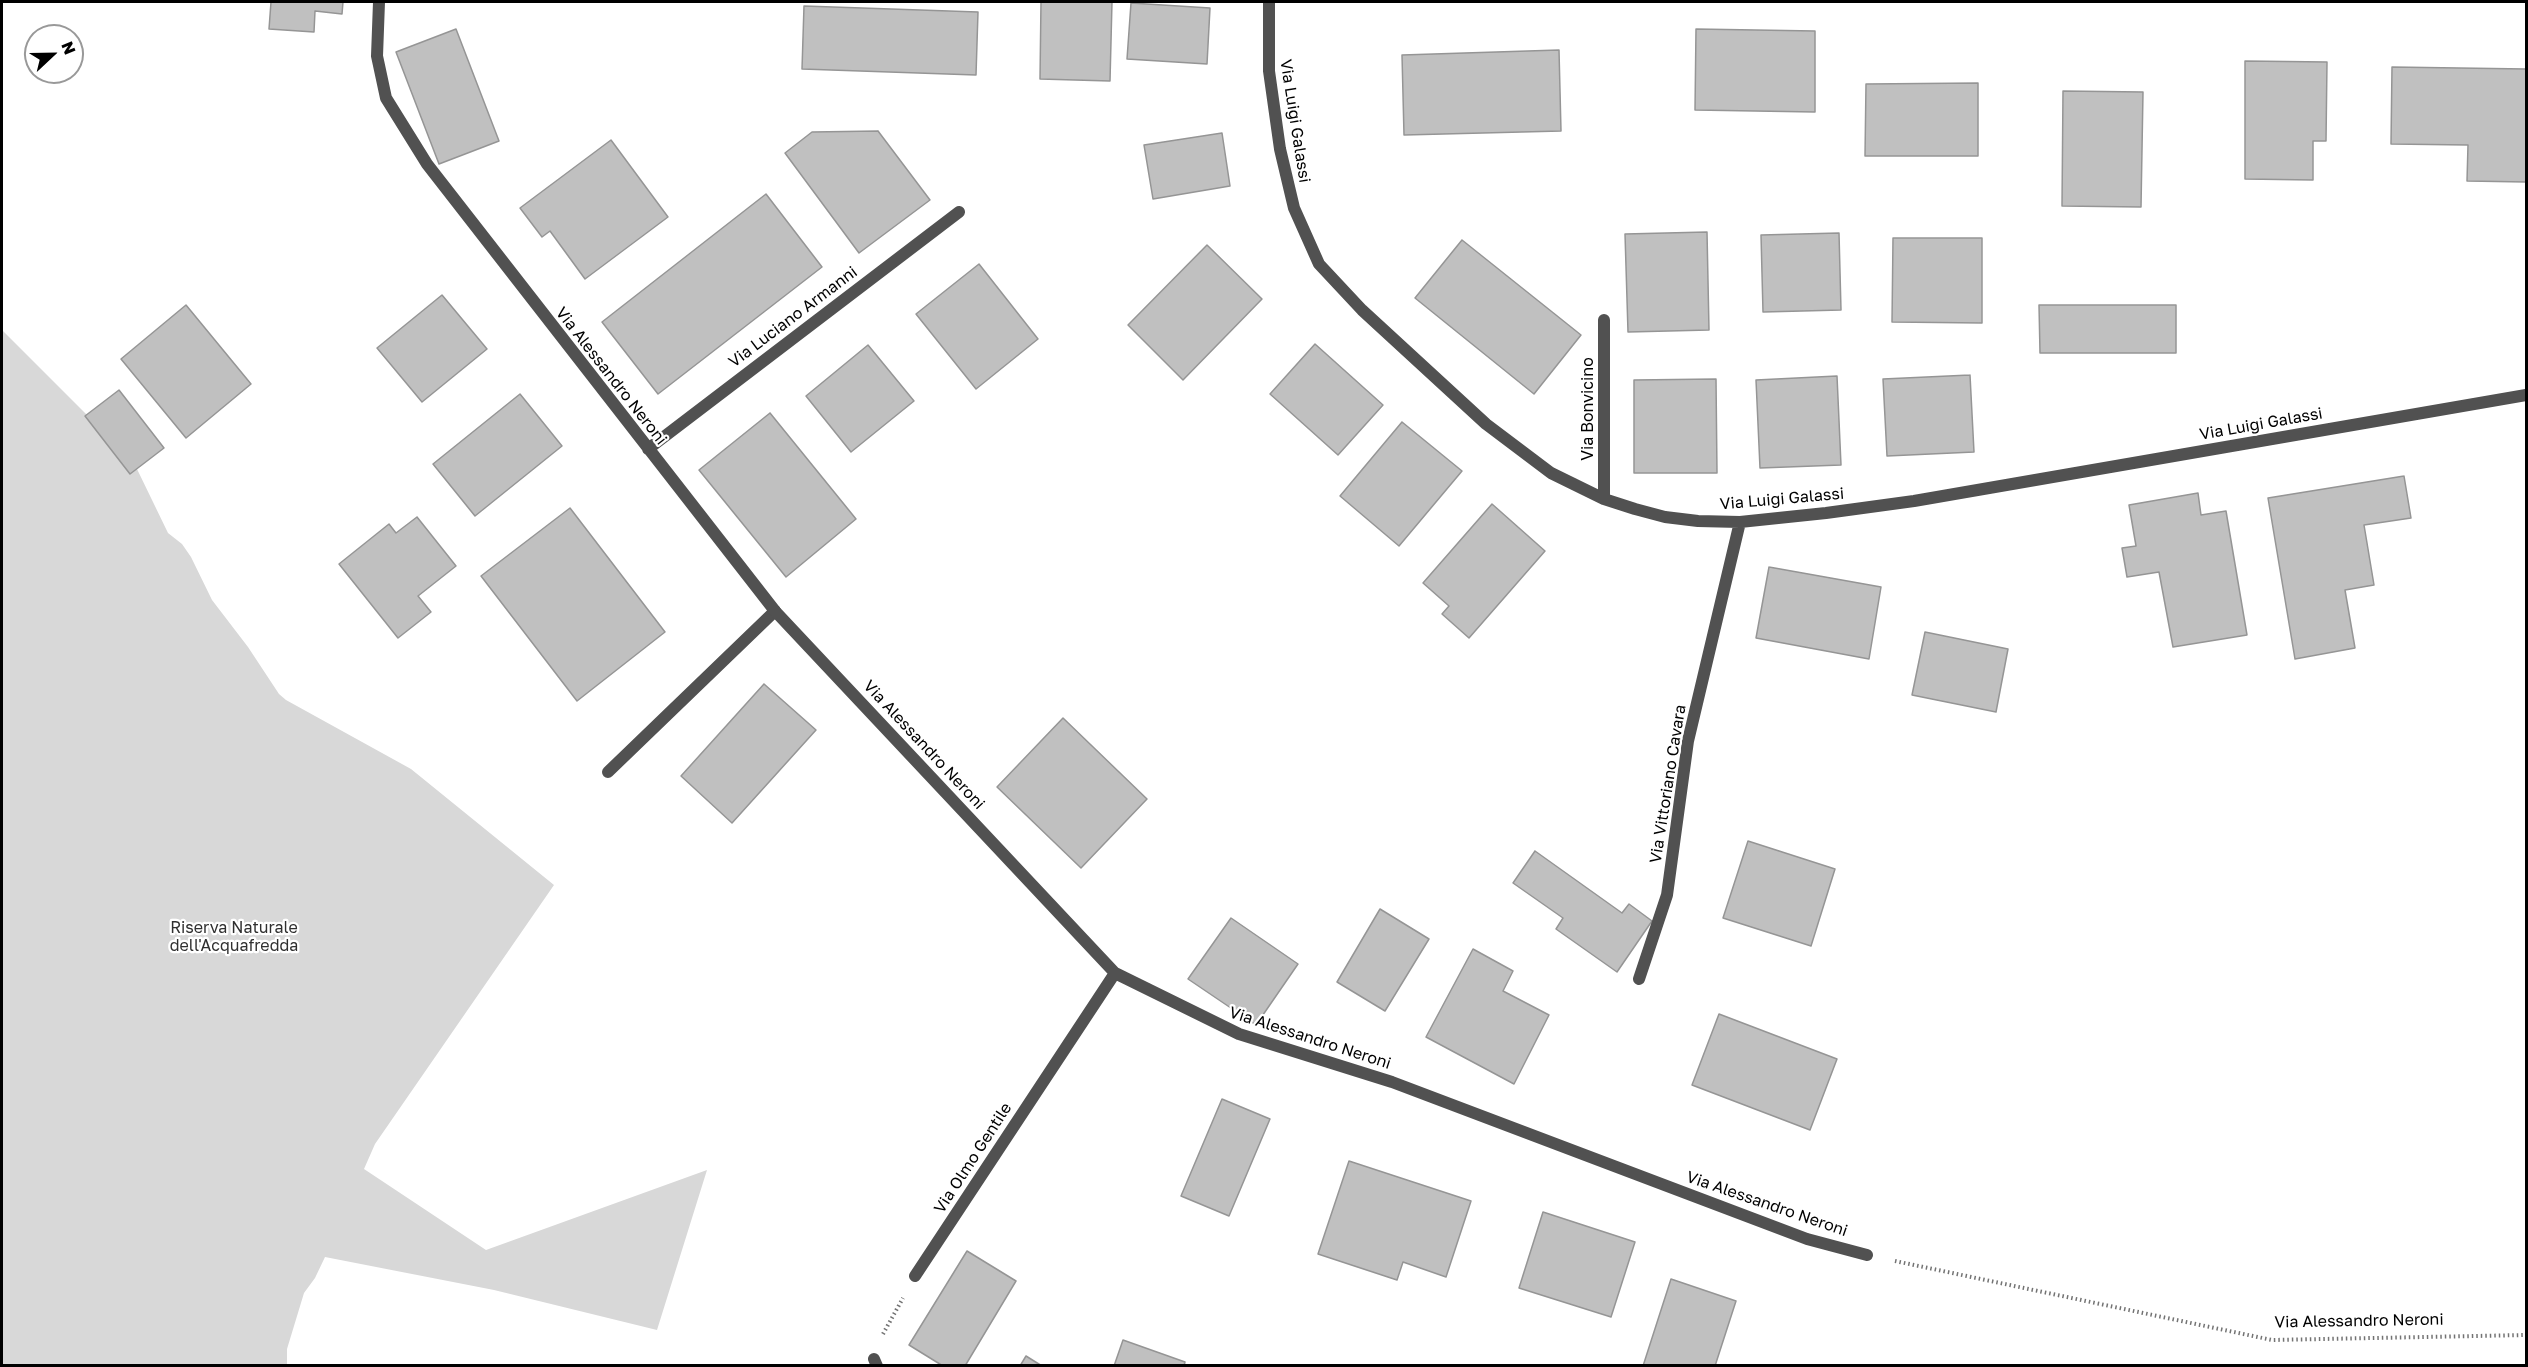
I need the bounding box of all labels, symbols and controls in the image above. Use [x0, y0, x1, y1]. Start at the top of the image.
north arrow [24, 24, 84, 84]
text: N [57, 39, 80, 57]
street label: Via Luigi Galassi [1276, 58, 1314, 184]
street label: Via Luciano Armanni [725, 262, 861, 372]
street label: Via Alessandro Neroni [551, 303, 671, 449]
street label: Via Bonvicino [1578, 357, 1598, 461]
street label: Via Luigi Galassi [2198, 404, 2324, 444]
street label: Via Luigi Galassi [1719, 484, 1845, 514]
street label: Via Alessandro Neroni [859, 677, 989, 813]
street label: Via Vittoriano Cavara [1646, 703, 1690, 865]
park label: Riserva Naturale dell'Acquafredda [170, 918, 298, 956]
street label: Via Alessandro Neroni [1227, 1003, 1393, 1073]
street label: Via Olmo Gentile [930, 1099, 1016, 1217]
street label: Via Alessandro Neroni [1684, 1167, 1850, 1241]
street label: Via Alessandro Neroni [2274, 1310, 2444, 1332]

